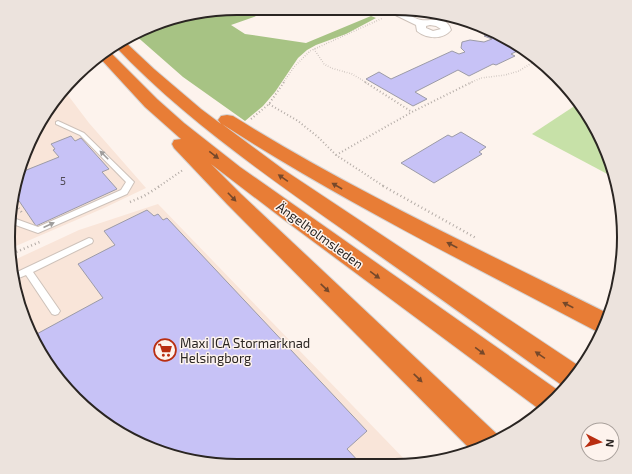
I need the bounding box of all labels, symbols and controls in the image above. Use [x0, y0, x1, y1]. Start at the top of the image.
one-way arrow [99, 150, 109, 160]
one-way arrow [208, 151, 219, 160]
house number: 5 [60, 174, 66, 187]
one-way arrow [278, 174, 289, 182]
one-way arrow [331, 182, 343, 189]
one-way arrow [227, 192, 237, 202]
street label: Ängelholmsleden [274, 198, 366, 272]
one-way arrow [44, 222, 55, 228]
one-way arrow [447, 242, 458, 249]
one-way arrow [369, 270, 380, 279]
one-way arrow [320, 283, 330, 292]
one-way arrow [562, 302, 574, 308]
place label: Maxi ICA Stormarknad Helsingborg [180, 335, 310, 366]
supermarket icon: Maxi ICA Stormarknad Helsingborg [152, 337, 178, 363]
one-way arrow [475, 346, 485, 354]
one-way arrow [535, 351, 546, 359]
one-way arrow [413, 373, 423, 383]
north arrow [580, 422, 620, 462]
text: N [604, 438, 617, 448]

